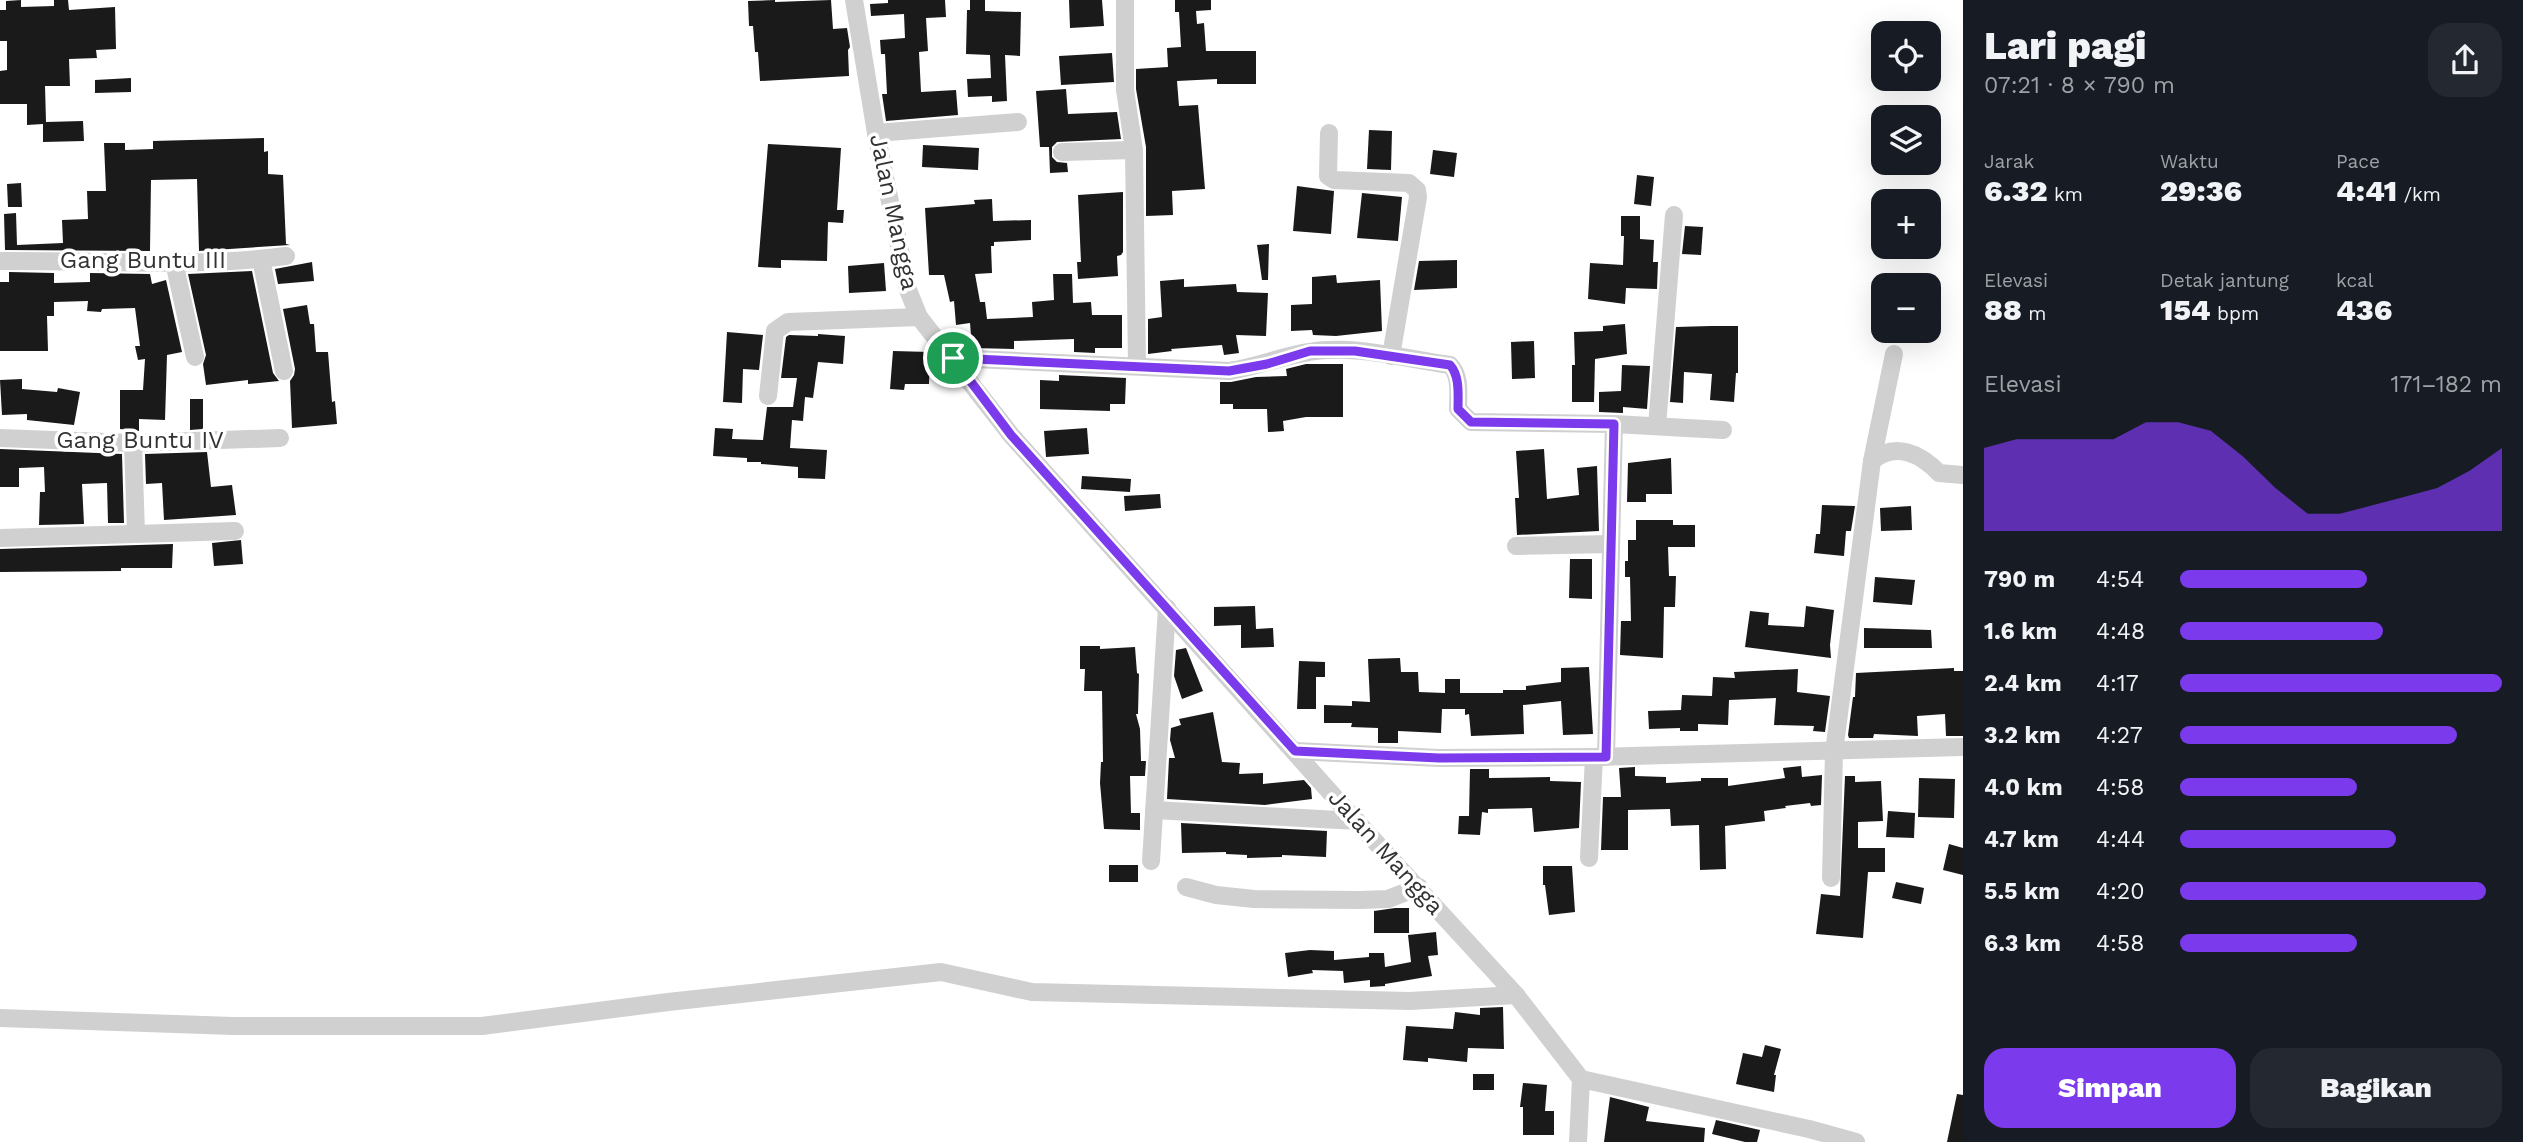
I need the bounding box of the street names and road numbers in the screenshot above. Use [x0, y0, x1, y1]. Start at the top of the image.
street label: Jalan Mangga [864, 132, 924, 292]
street label: Gang Buntu III [60, 246, 226, 274]
street label: Gang Buntu IV [56, 426, 224, 454]
street label: Jalan Mangga [1323, 784, 1449, 920]

